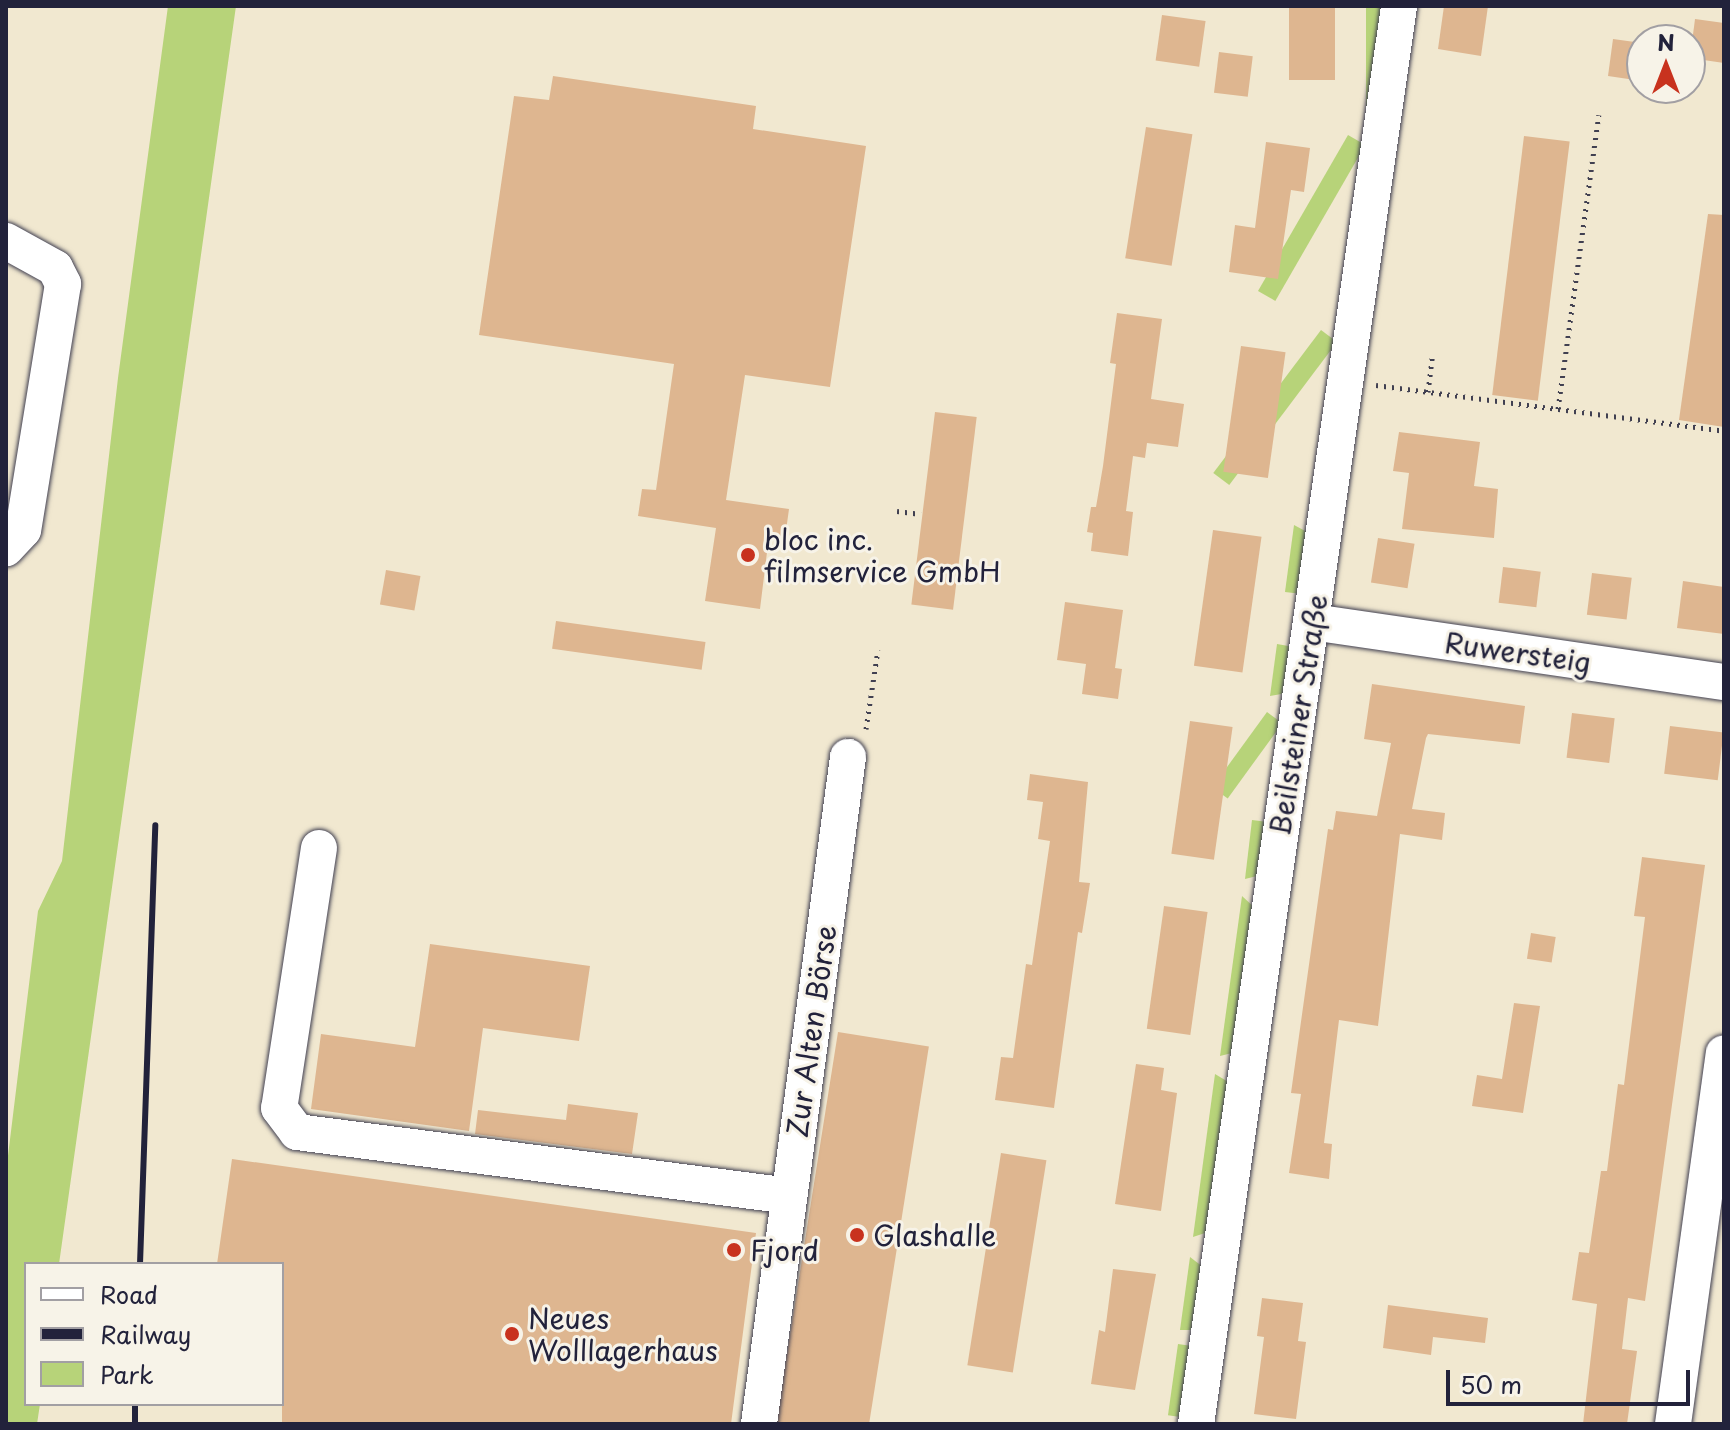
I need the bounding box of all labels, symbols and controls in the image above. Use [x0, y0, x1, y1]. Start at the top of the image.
north arrow [1626, 24, 1706, 104]
text: N [1657, 25, 1675, 58]
place label: bloc inc. filmservice GmbH [764, 522, 1001, 588]
marker: bloc inc. filmservice GmbH [739, 546, 757, 564]
street label: Beilsteiner Straße [1262, 591, 1334, 839]
street label: Ruwersteig [1443, 625, 1593, 679]
street label: Zur Alten Börse [779, 923, 843, 1139]
place label: Glashalle [873, 1218, 996, 1252]
marker: Glashalle [848, 1226, 866, 1244]
place label: Fjord [750, 1233, 819, 1267]
marker: Fjord [725, 1241, 743, 1259]
legend [24, 1262, 284, 1406]
text: Road [100, 1276, 158, 1312]
place label: Neues Wolllagerhaus [528, 1301, 718, 1367]
text: Railway [100, 1316, 191, 1352]
marker: Neues Wolllagerhaus [503, 1325, 521, 1343]
scale bar [1450, 1354, 1694, 1404]
text: Park [100, 1356, 154, 1392]
text: 50 m [1460, 1366, 1522, 1402]

